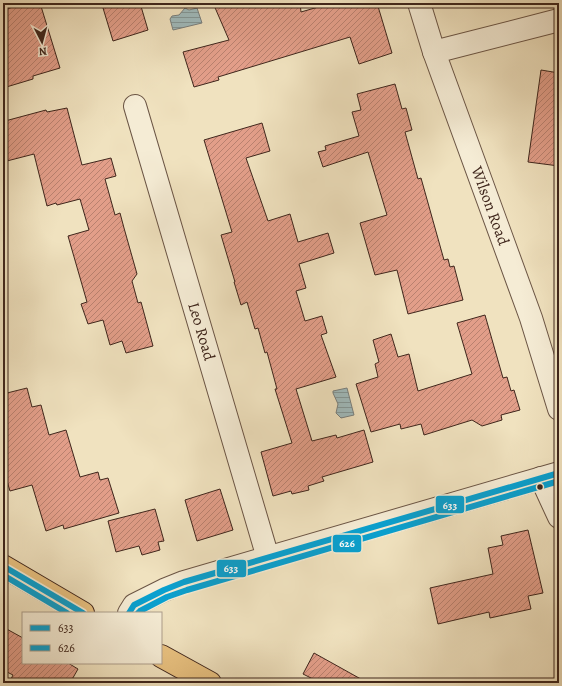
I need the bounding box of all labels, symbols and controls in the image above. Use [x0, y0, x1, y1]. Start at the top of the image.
north arrow [22, 22, 62, 62]
text: N [38, 44, 48, 59]
street label: Wilson Road [465, 162, 515, 249]
street label: Leo Road [182, 300, 220, 364]
unlabelled marker [535, 482, 545, 492]
line badge: 633 [435, 495, 465, 514]
text: 633 [443, 498, 458, 513]
line badge: 626 [332, 534, 362, 553]
text: 626 [339, 536, 355, 551]
line badge: 633 [216, 559, 247, 578]
text: 633 [224, 561, 239, 576]
legend [22, 612, 162, 664]
text: 633 [58, 620, 74, 636]
text: 626 [58, 640, 75, 656]

